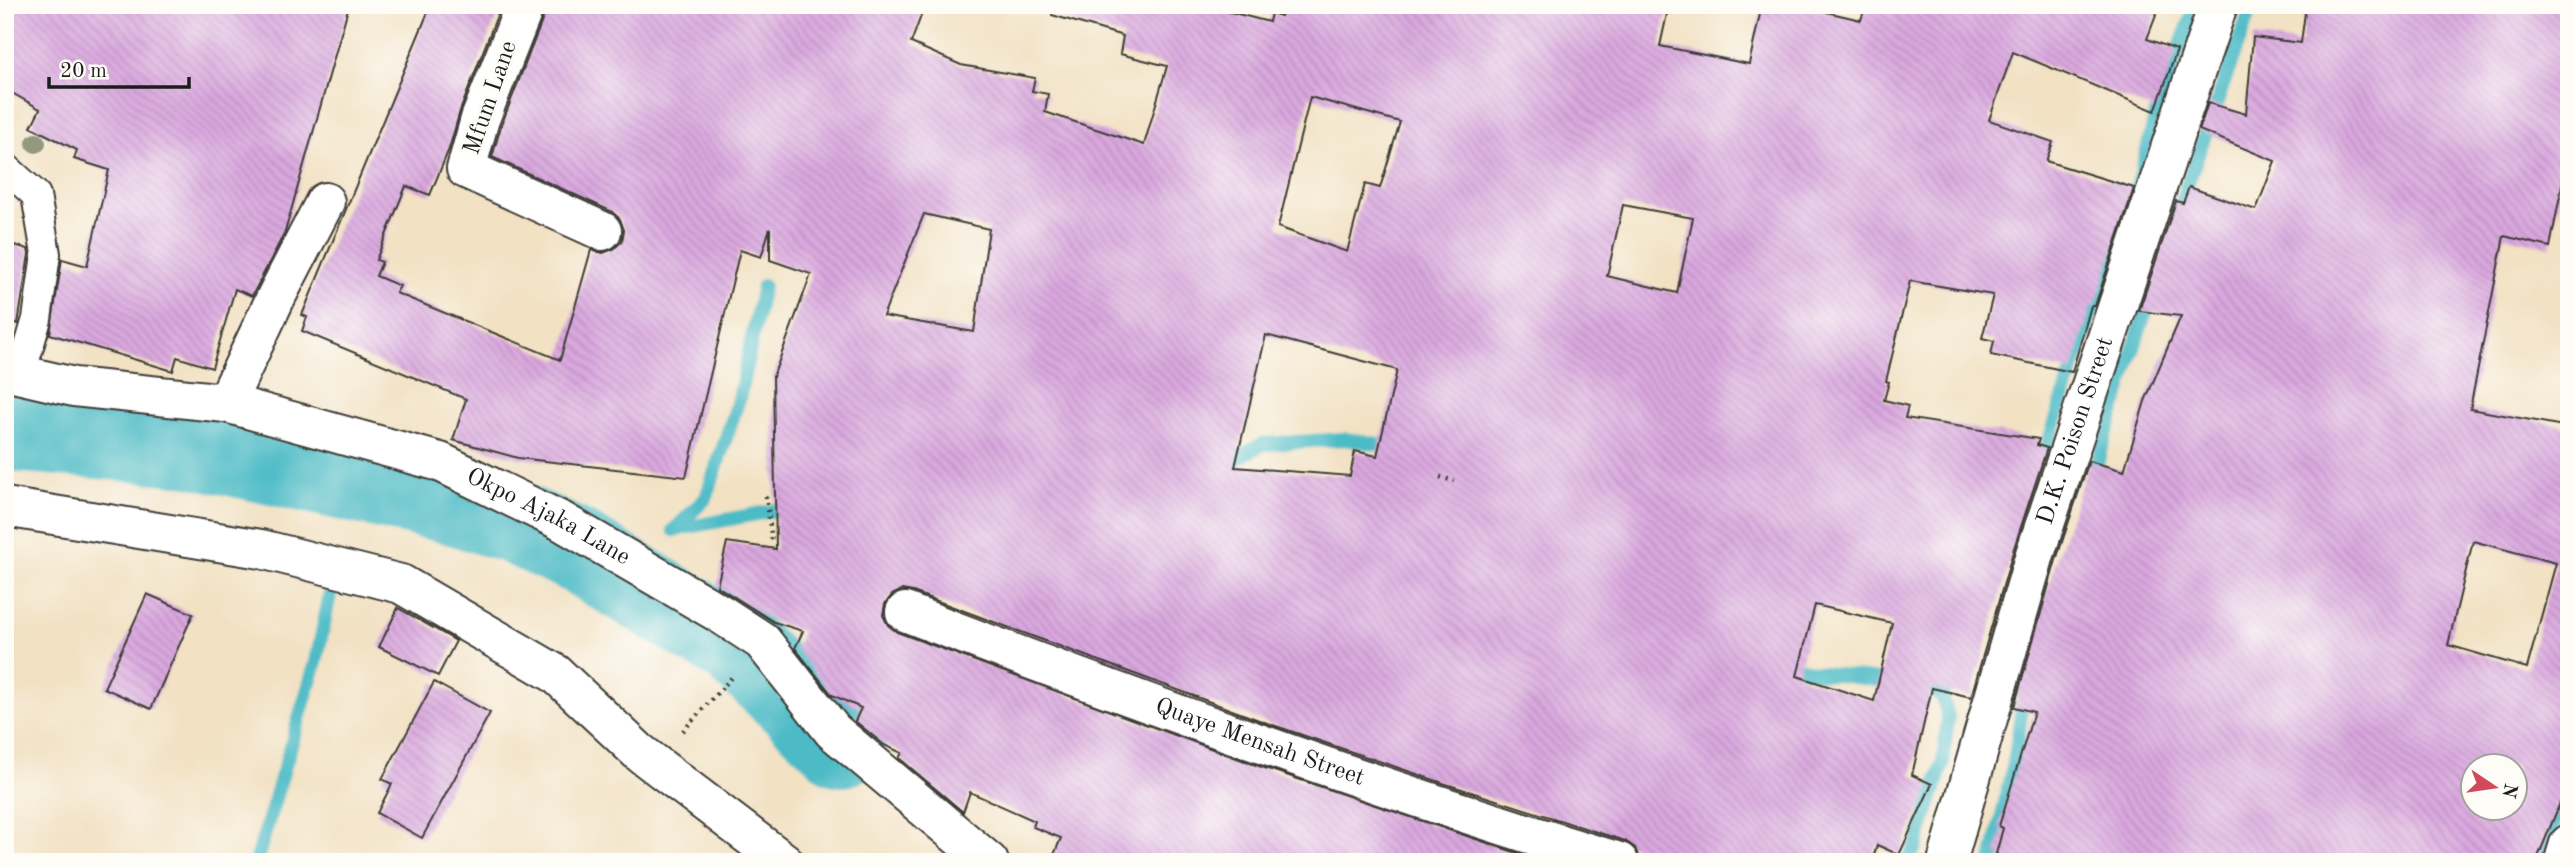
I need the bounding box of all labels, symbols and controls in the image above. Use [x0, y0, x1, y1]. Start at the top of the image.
street label: Mfum Lane [460, 38, 522, 158]
scale bar [49, 46, 189, 90]
text: 20 m [60, 61, 107, 82]
street label: D.K. Poison Street [2034, 334, 2118, 528]
street label: Okpo Ajaka Lane [462, 465, 634, 570]
street label: Quaye Mensah Street [1152, 695, 1367, 791]
north arrow [2458, 752, 2528, 822]
text: N [2497, 781, 2519, 800]

